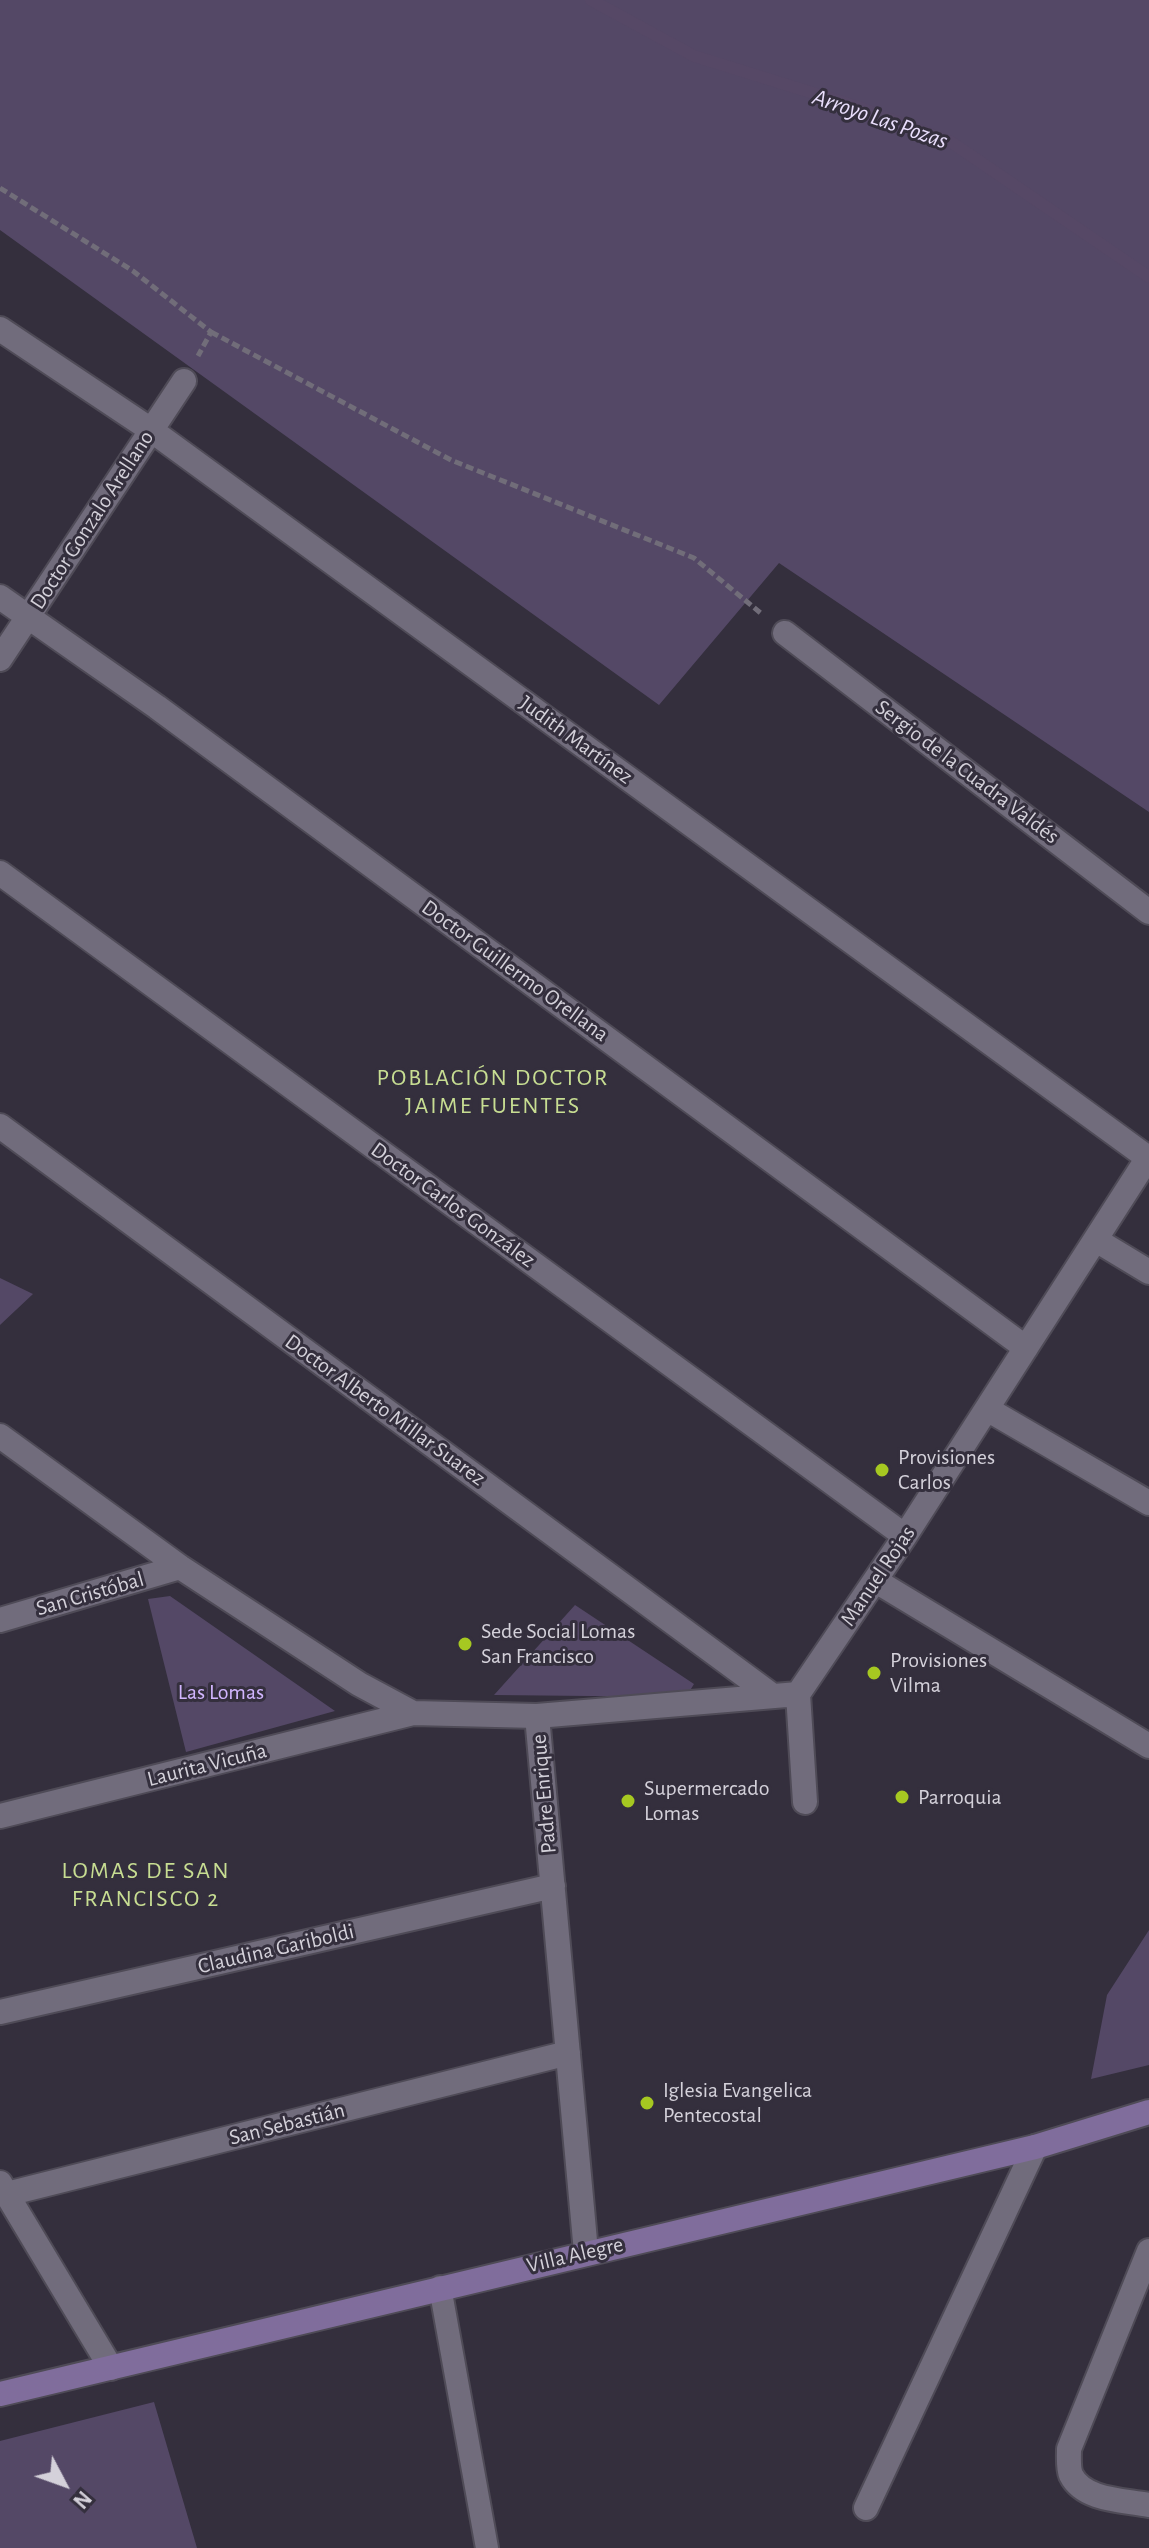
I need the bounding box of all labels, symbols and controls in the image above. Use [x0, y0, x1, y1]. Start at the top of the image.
water label: Arroyo Las Pozas [809, 82, 951, 156]
street label: Doctor Gonzalo Arellano [24, 426, 160, 614]
street label: Judith Martínez [514, 690, 638, 790]
street label: Sergio de la Cuadra Valdés [870, 694, 1064, 850]
street label: Doctor Guillermo Orellana [416, 894, 614, 1048]
district label: POBLACIÓN DOCTOR JAIME FUENTES [377, 1064, 609, 1120]
street label: Doctor Carlos González [366, 1137, 540, 1273]
street label: Doctor Alberto Millar Suarez [280, 1328, 490, 1492]
place label: Provisiones Carlos [898, 1444, 995, 1496]
marker: Provisiones Carlos [873, 1461, 891, 1479]
street label: Manuel Rojas [835, 1521, 921, 1631]
street label: San Cristóbal [33, 1566, 147, 1622]
place label: Sede Social Lomas San Francisco [481, 1618, 635, 1670]
marker: Sede Social Lomas San Francisco [456, 1635, 474, 1653]
place label: Provisiones Vilma [890, 1647, 987, 1698]
marker: Provisiones Vilma [865, 1664, 883, 1682]
park label: Las Lomas [178, 1679, 264, 1705]
street label: Padre Enrique [526, 1733, 562, 1855]
street label: Laurita Vicuña [144, 1737, 270, 1793]
place label: Supermercado Lomas [644, 1775, 769, 1826]
place label: Parroquia [918, 1784, 1002, 1810]
marker: Parroquia [893, 1788, 911, 1806]
marker: Supermercado Lomas [619, 1792, 637, 1810]
district label: LOMAS DE SAN FRANCISCO 2 [61, 1857, 231, 1913]
street label: Claudina Gariboldi [195, 1918, 357, 1980]
place label: Iglesia Evangelica Pentecostal [663, 2077, 812, 2128]
marker: Iglesia Evangelica Pentecostal [638, 2094, 656, 2112]
street label: San Sebastián [226, 2097, 348, 2151]
street label: Villa Alegre [524, 2231, 626, 2279]
north arrow [24, 2444, 104, 2524]
text: N [69, 2487, 95, 2513]

